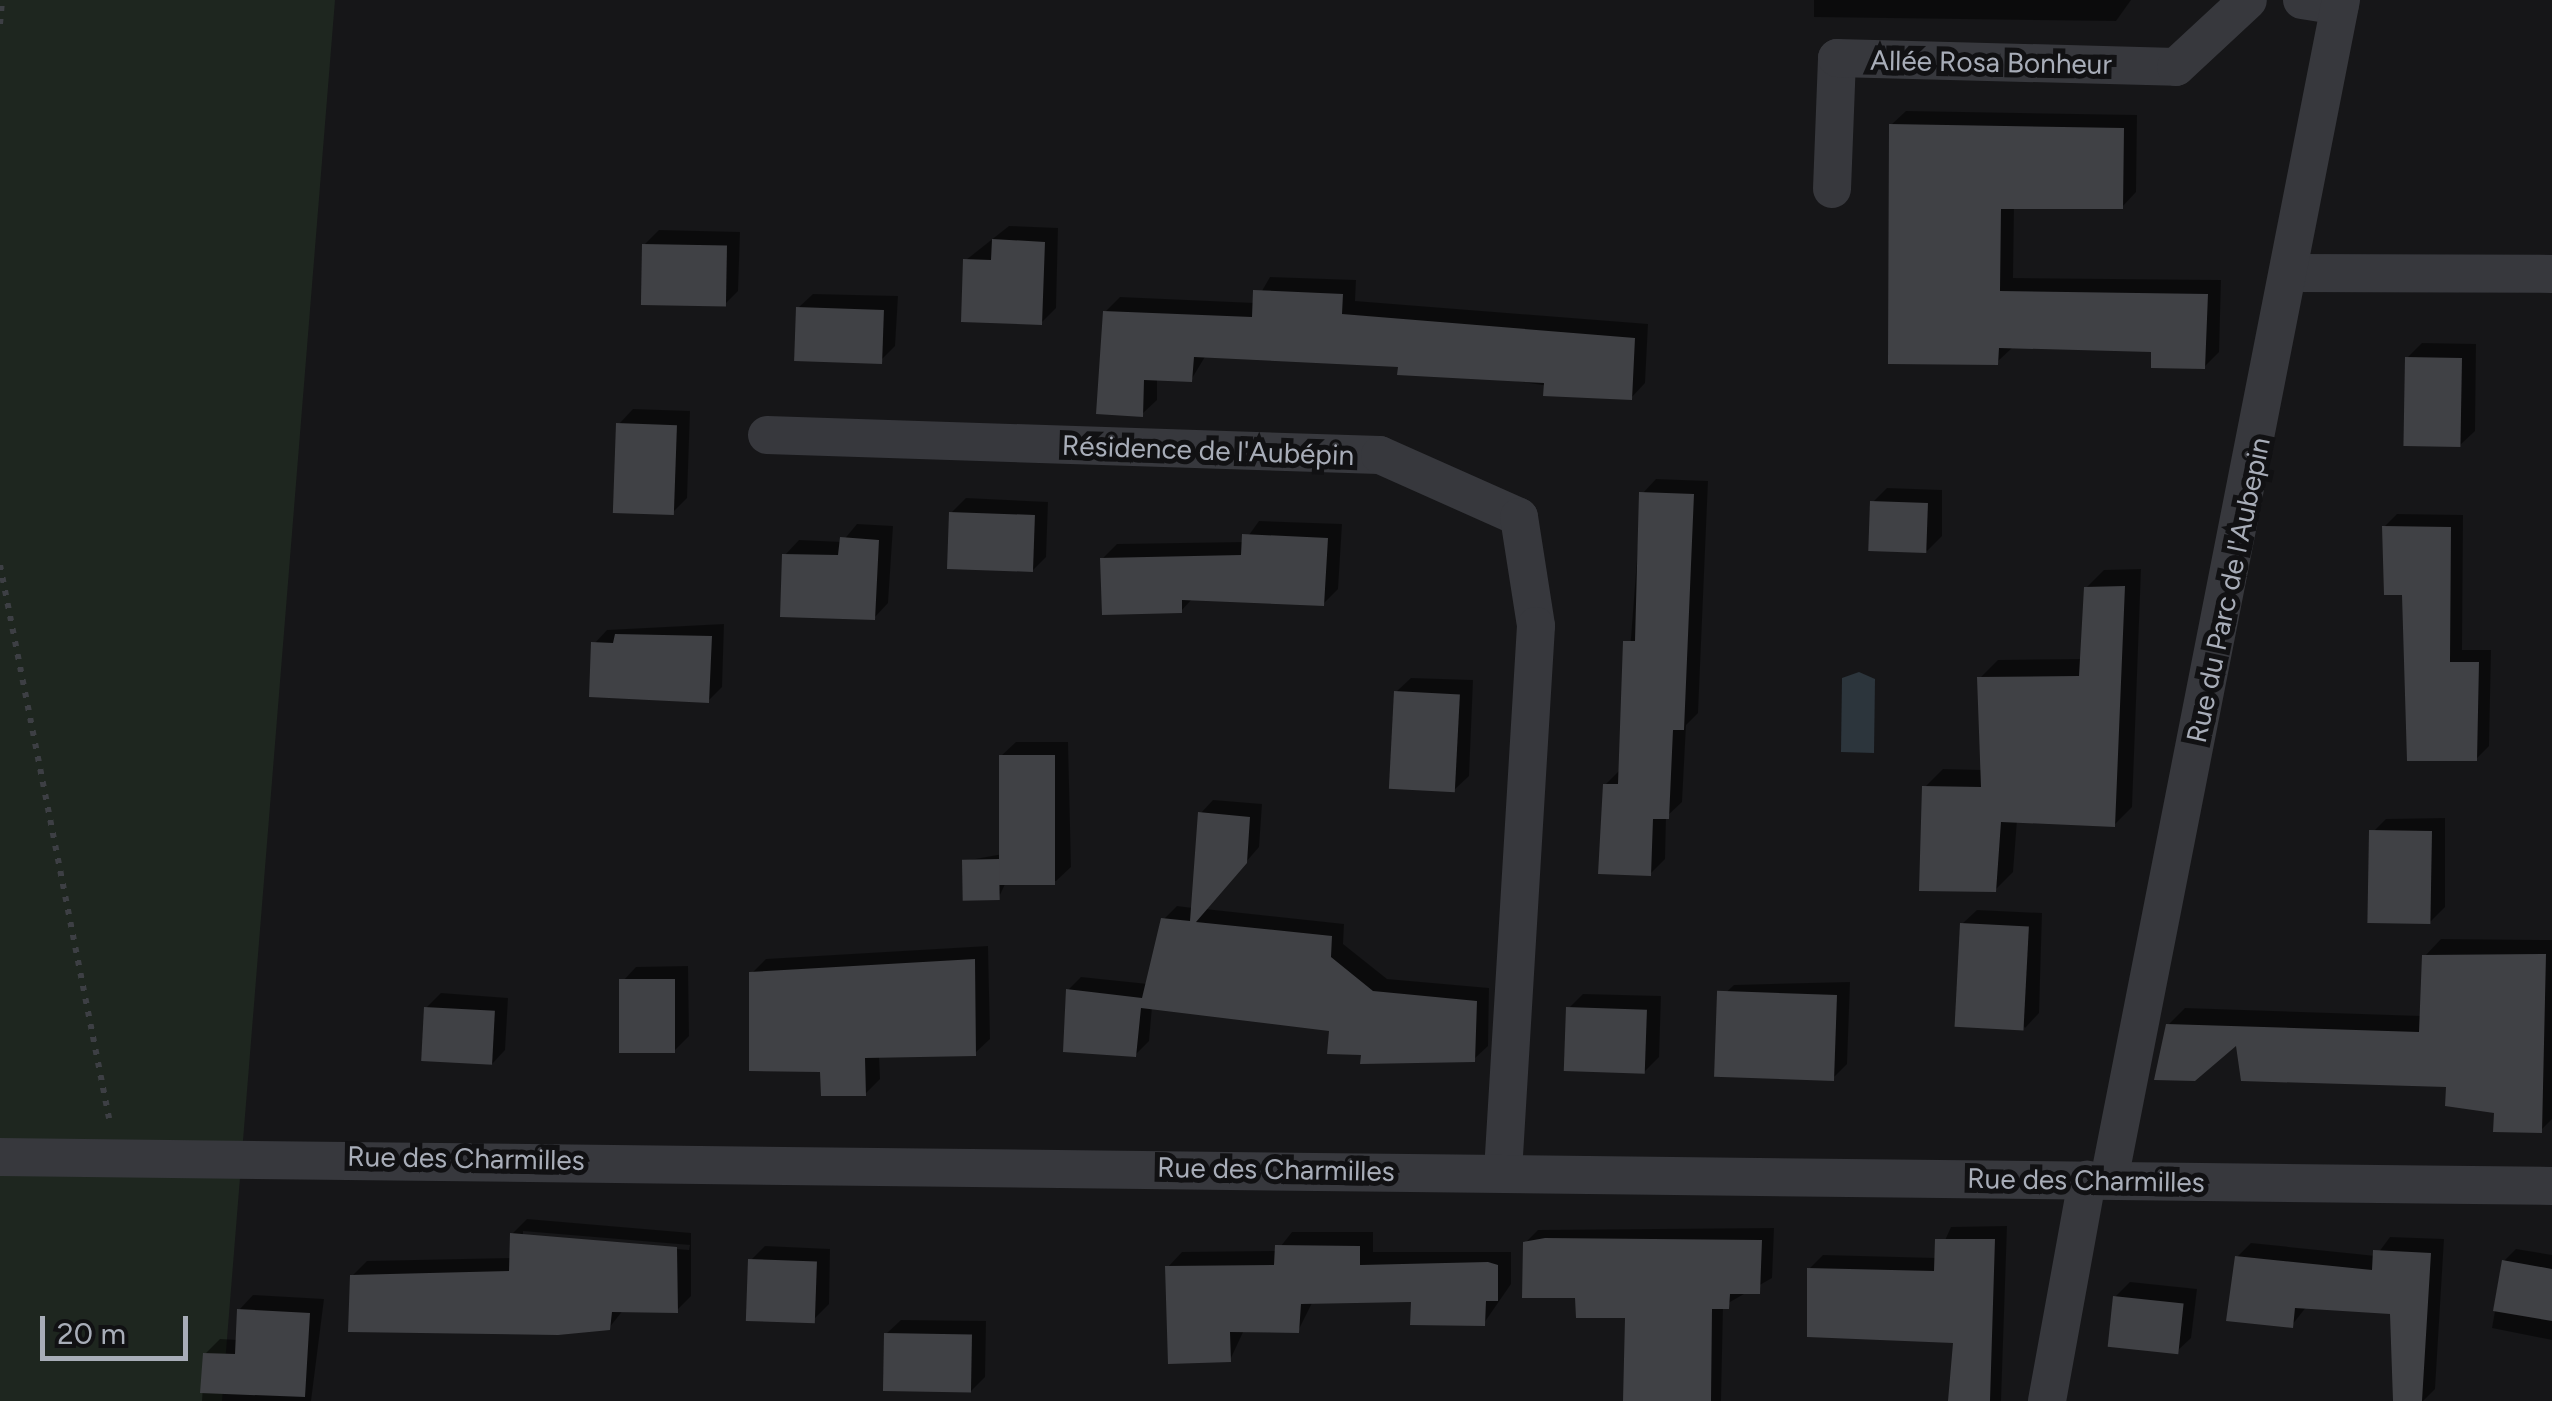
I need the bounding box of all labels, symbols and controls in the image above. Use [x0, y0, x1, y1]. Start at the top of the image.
street label: Allée Rosa Bonheur [1870, 43, 2112, 81]
street label: Résidence de l'Aubépin [1061, 428, 1355, 472]
street label: Rue du Parc de l'Aubepin [2179, 434, 2277, 746]
street label: Rue des Charmilles [347, 1139, 585, 1177]
street label: Rue des Charmilles [1157, 1150, 1395, 1188]
street label: Rue des Charmilles [1967, 1161, 2205, 1199]
scale bar [45, 1296, 192, 1358]
text: 20 m [57, 1315, 126, 1352]

